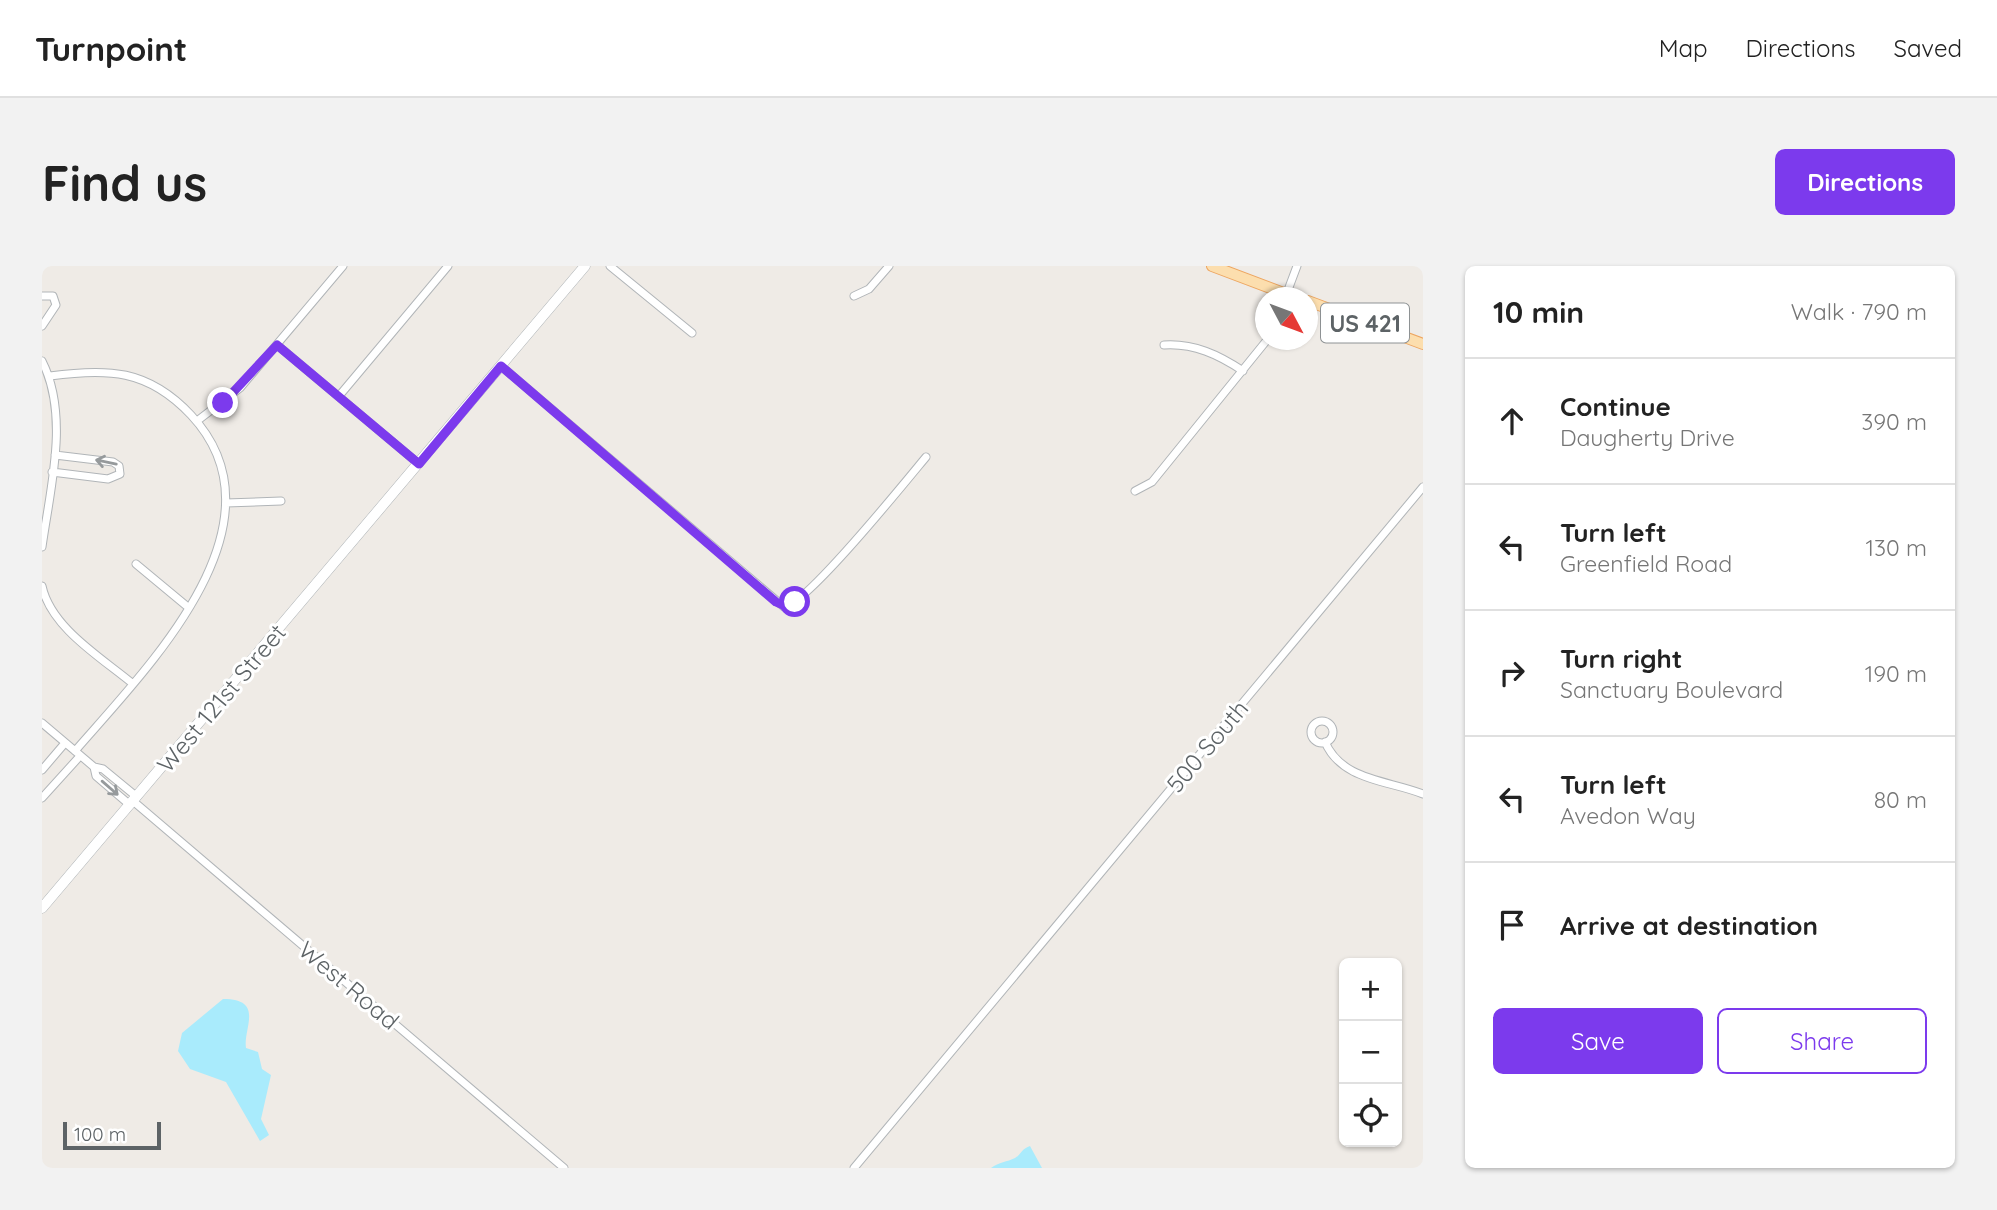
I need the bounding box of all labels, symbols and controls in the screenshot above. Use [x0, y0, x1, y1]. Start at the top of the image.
text: Turnpoint [35, 28, 187, 69]
text: Map [1659, 33, 1708, 63]
text: Directions [1746, 33, 1856, 63]
text: Saved [1894, 33, 1962, 63]
button: Directions [1775, 149, 1955, 215]
text: Find us [42, 152, 207, 213]
north arrow [1255, 287, 1318, 350]
text: 10 min [1493, 293, 1584, 331]
text: Walk · 790 m [1791, 297, 1927, 326]
road number: US 421 [1321, 304, 1409, 342]
route end [207, 387, 238, 418]
text: Continue [1560, 390, 1671, 423]
icon: ahead [1493, 402, 1531, 440]
text: 390 m [1861, 407, 1927, 436]
text: Daugherty Drive [1560, 423, 1735, 452]
one-way arrow [95, 455, 118, 468]
text: Turn left [1560, 516, 1667, 549]
icon: left [1493, 528, 1531, 566]
text: 130 m [1865, 533, 1927, 562]
text: Greenfield Road [1560, 549, 1732, 578]
route start [779, 586, 810, 617]
street label: West 121st Street [150, 618, 292, 778]
text: Turn right [1560, 642, 1682, 675]
icon: right [1493, 654, 1531, 692]
text: 190 m [1865, 659, 1927, 688]
text: Sanctuary Boulevard [1560, 675, 1783, 704]
street label: 500 South [1160, 694, 1254, 798]
text: Turn left [1560, 768, 1667, 801]
one-way arrow [100, 780, 118, 796]
icon: left [1493, 780, 1531, 818]
text: 80 m [1874, 785, 1927, 814]
text: Avedon Way [1560, 801, 1696, 830]
icon: arrive [1493, 906, 1531, 944]
text: Arrive at destination [1560, 909, 1818, 942]
street label: West Road [293, 934, 405, 1036]
map controls [1339, 958, 1402, 1147]
button: + [1339, 958, 1402, 1021]
button: Save [1493, 1008, 1703, 1074]
button: Share [1717, 1008, 1927, 1074]
button: − [1339, 1021, 1402, 1084]
button: locate [1339, 1084, 1402, 1147]
scale bar [63, 1119, 161, 1151]
text: 100 m [74, 1122, 126, 1146]

